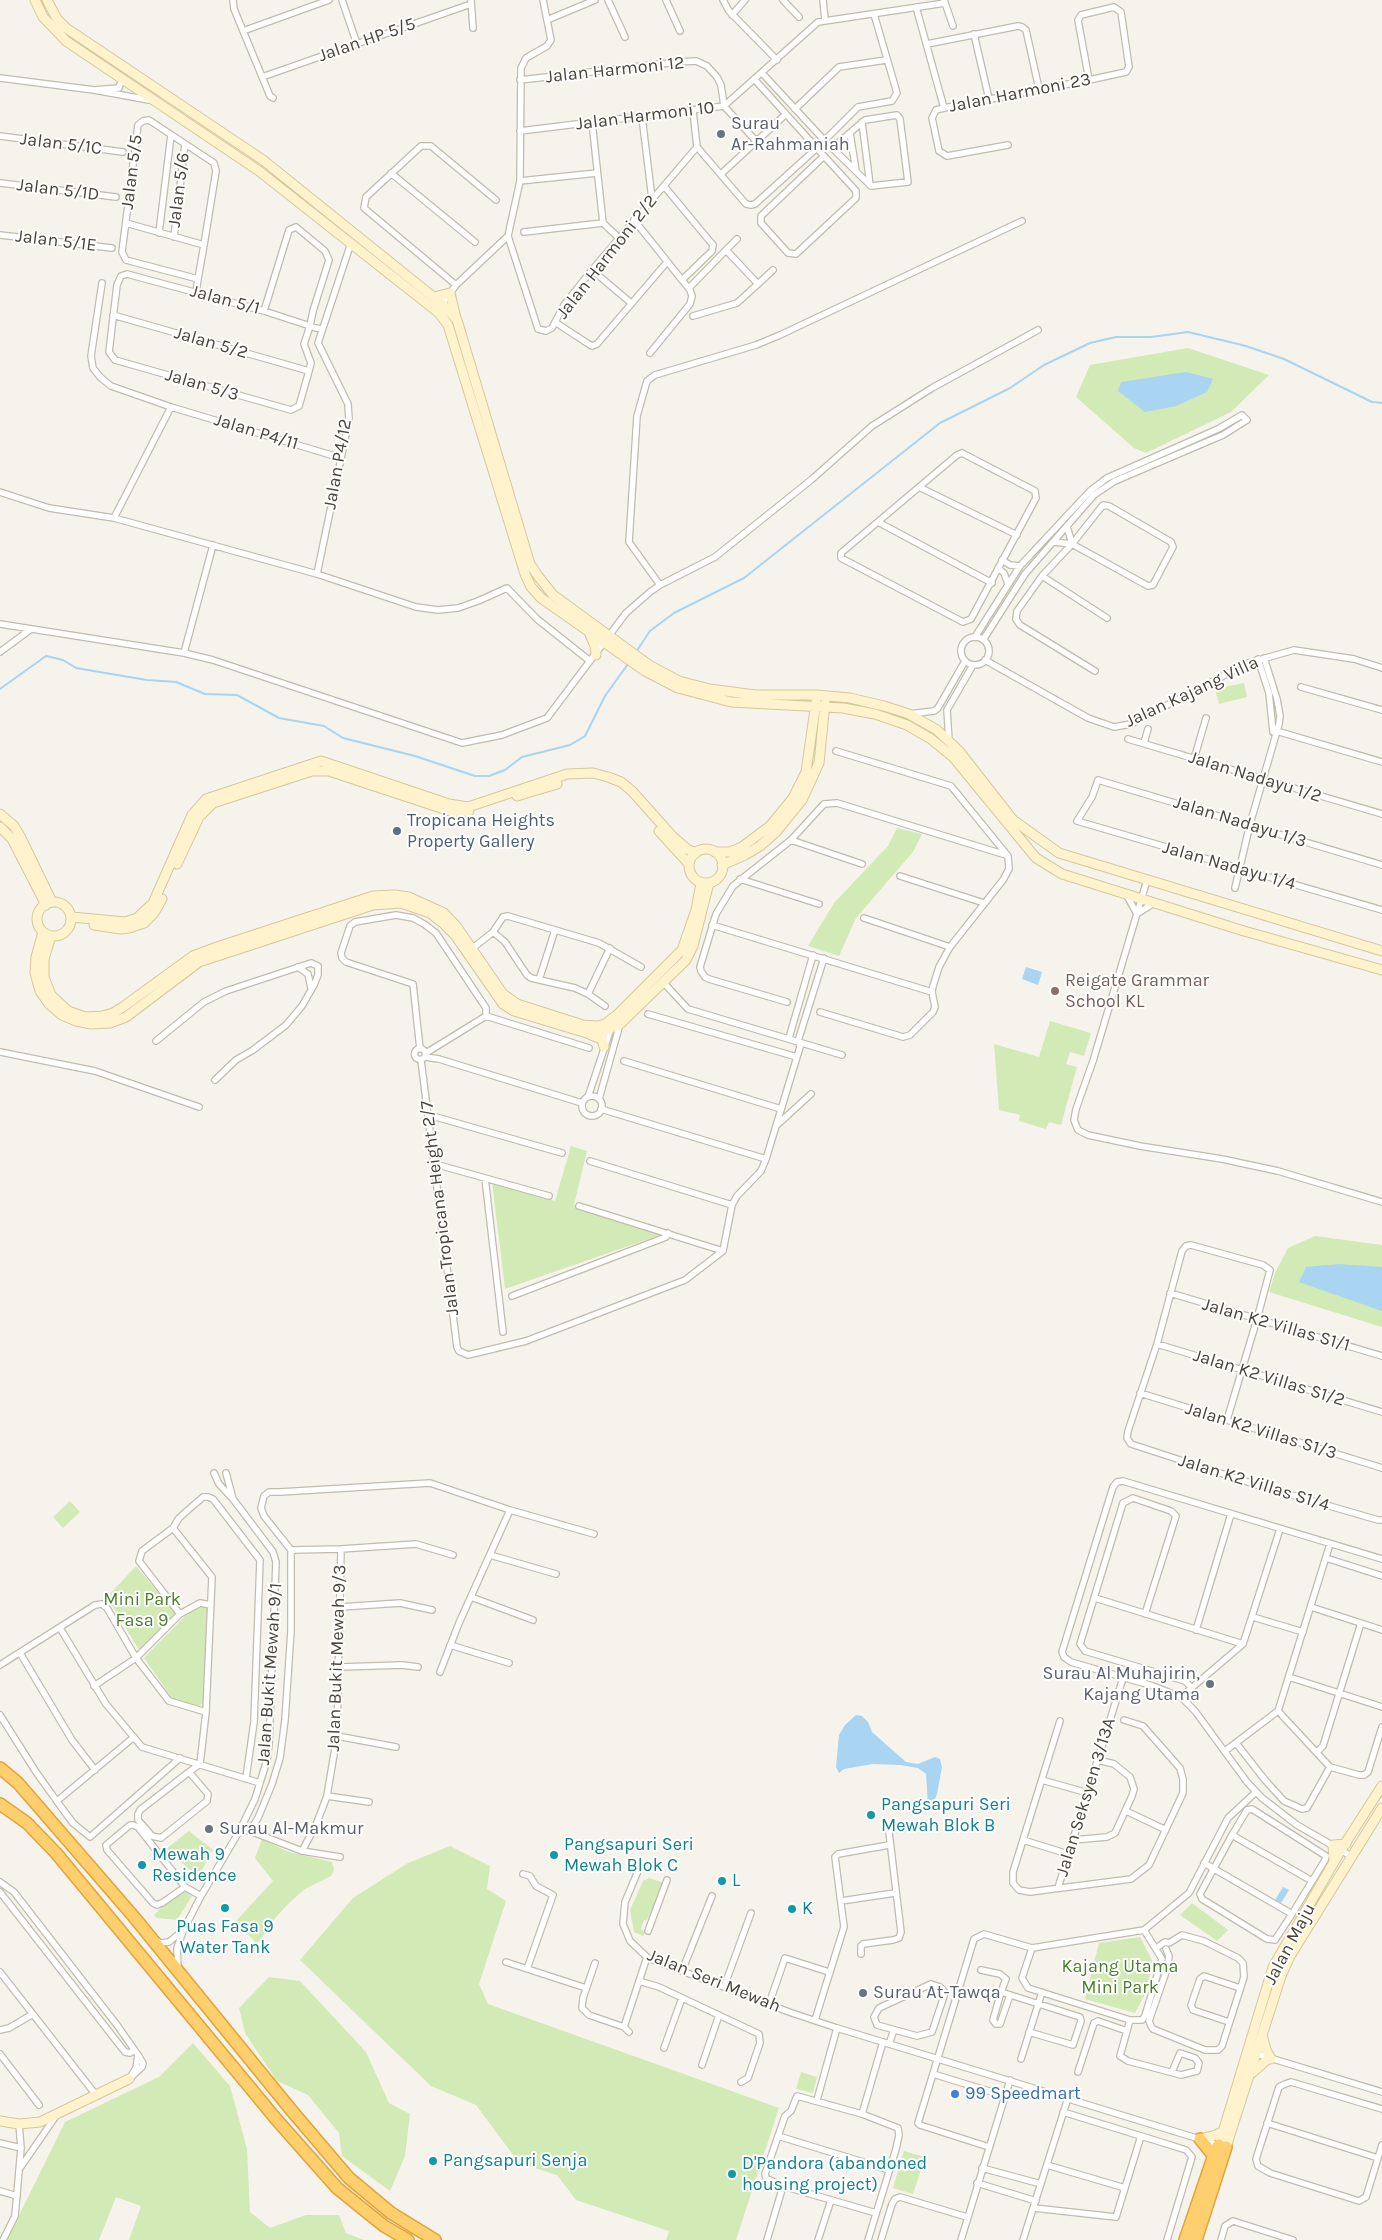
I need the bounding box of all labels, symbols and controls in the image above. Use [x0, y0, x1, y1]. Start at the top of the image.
street label: Jalan HP 5/5 [315, 13, 419, 67]
street label: Jalan Harmoni 12 [545, 52, 685, 88]
street label: Jalan Harmoni 23 [947, 69, 1093, 117]
street label: Jalan Harmoni 10 [574, 97, 716, 135]
place label: Surau Ar-Rahmaniah [731, 113, 850, 156]
street label: Jalan 5/1C [19, 128, 103, 160]
marker: Surau Ar-Rahmaniah [715, 128, 727, 140]
street label: Jalan 5/5 [117, 133, 147, 211]
street label: Jalan 5/6 [164, 151, 194, 229]
street label: Jalan 5/1D [15, 174, 101, 206]
street label: Jalan Harmoni 2/2 [552, 191, 662, 323]
street label: Jalan 5/1E [14, 225, 98, 257]
street label: Jalan 5/1 [188, 280, 262, 320]
street label: Jalan 5/2 [172, 322, 250, 364]
street label: Jalan 5/3 [163, 364, 241, 406]
street label: Jalan P4/11 [211, 409, 301, 455]
street label: Jalan P4/12 [319, 417, 357, 511]
street label: Jalan Kajang Villa [1122, 652, 1262, 732]
street label: Jalan Nadayu 1/2 [1186, 747, 1324, 807]
street label: Jalan Nadayu 1/3 [1171, 792, 1309, 852]
place label: Tropicana Heights Property Gallery [407, 810, 555, 852]
marker: Tropicana Heights Property Gallery [391, 825, 403, 837]
street label: Jalan Nadayu 1/4 [1160, 837, 1298, 895]
place label: Reigate Grammar School KL [1065, 970, 1209, 1012]
marker: Reigate Grammar School KL [1049, 985, 1061, 997]
street label: Jalan Tropicana Height 2/7 [416, 1099, 464, 1317]
street label: Jalan K2 Villas S1/1 [1200, 1294, 1352, 1356]
street label: Jalan K2 Villas S1/2 [1191, 1345, 1347, 1411]
street label: Jalan K2 Villas S1/3 [1183, 1398, 1339, 1464]
street label: Jalan K2 Villas S1/4 [1176, 1450, 1332, 1516]
street label: Jalan Bukit Mewah 9/3 [323, 1564, 351, 1752]
street label: Jalan Bukit Mewah 9/1 [253, 1582, 287, 1766]
park label: Mini Park Fasa 9 [103, 1589, 181, 1632]
place label: Surau Al Muhajirin, Kajang Utama [1043, 1663, 1200, 1706]
marker: Surau Al Muhajirin, Kajang Utama [1204, 1678, 1216, 1690]
street label: Jalan Seksyen 3/13A [1052, 1715, 1120, 1879]
place label: Pangsapuri Seri Mewah Blok B [881, 1794, 1011, 1836]
marker: Pangsapuri Seri Mewah Blok B [865, 1809, 877, 1821]
place label: Surau Al-Makmur [219, 1818, 364, 1840]
marker: Surau Al-Makmur [203, 1823, 215, 1835]
place label: Pangsapuri Seri Mewah Blok C [564, 1834, 694, 1876]
place label: Mewah 9 Residence [152, 1844, 236, 1886]
marker: Pangsapuri Seri Mewah Blok C [548, 1849, 560, 1861]
marker: Mewah 9 Residence [136, 1859, 148, 1871]
place label: L [732, 1870, 740, 1892]
marker: L [716, 1875, 728, 1887]
place label: K [802, 1898, 813, 1920]
street label: Jalan Maju [1260, 1900, 1320, 1988]
marker: Puas Fasa 9 Water Tank [219, 1902, 231, 1914]
marker: K [786, 1903, 798, 1915]
place label: Puas Fasa 9 Water Tank [176, 1916, 274, 1958]
street label: Jalan Seri Mewah [644, 1944, 784, 2018]
park label: Kajang Utama Mini Park [1062, 1956, 1178, 1998]
place label: Surau At-Tawqa [873, 1982, 1001, 2004]
marker: Surau At-Tawqa [857, 1987, 869, 1999]
place label: 99 Speedmart [965, 2083, 1081, 2105]
marker: 99 Speedmart [949, 2088, 961, 2100]
place label: Pangsapuri Senja [443, 2150, 587, 2172]
place label: D'Pandora (abandoned housing project) [742, 2153, 927, 2196]
marker: Pangsapuri Senja [427, 2155, 439, 2167]
marker: D'Pandora (abandoned housing project) [726, 2168, 738, 2180]

